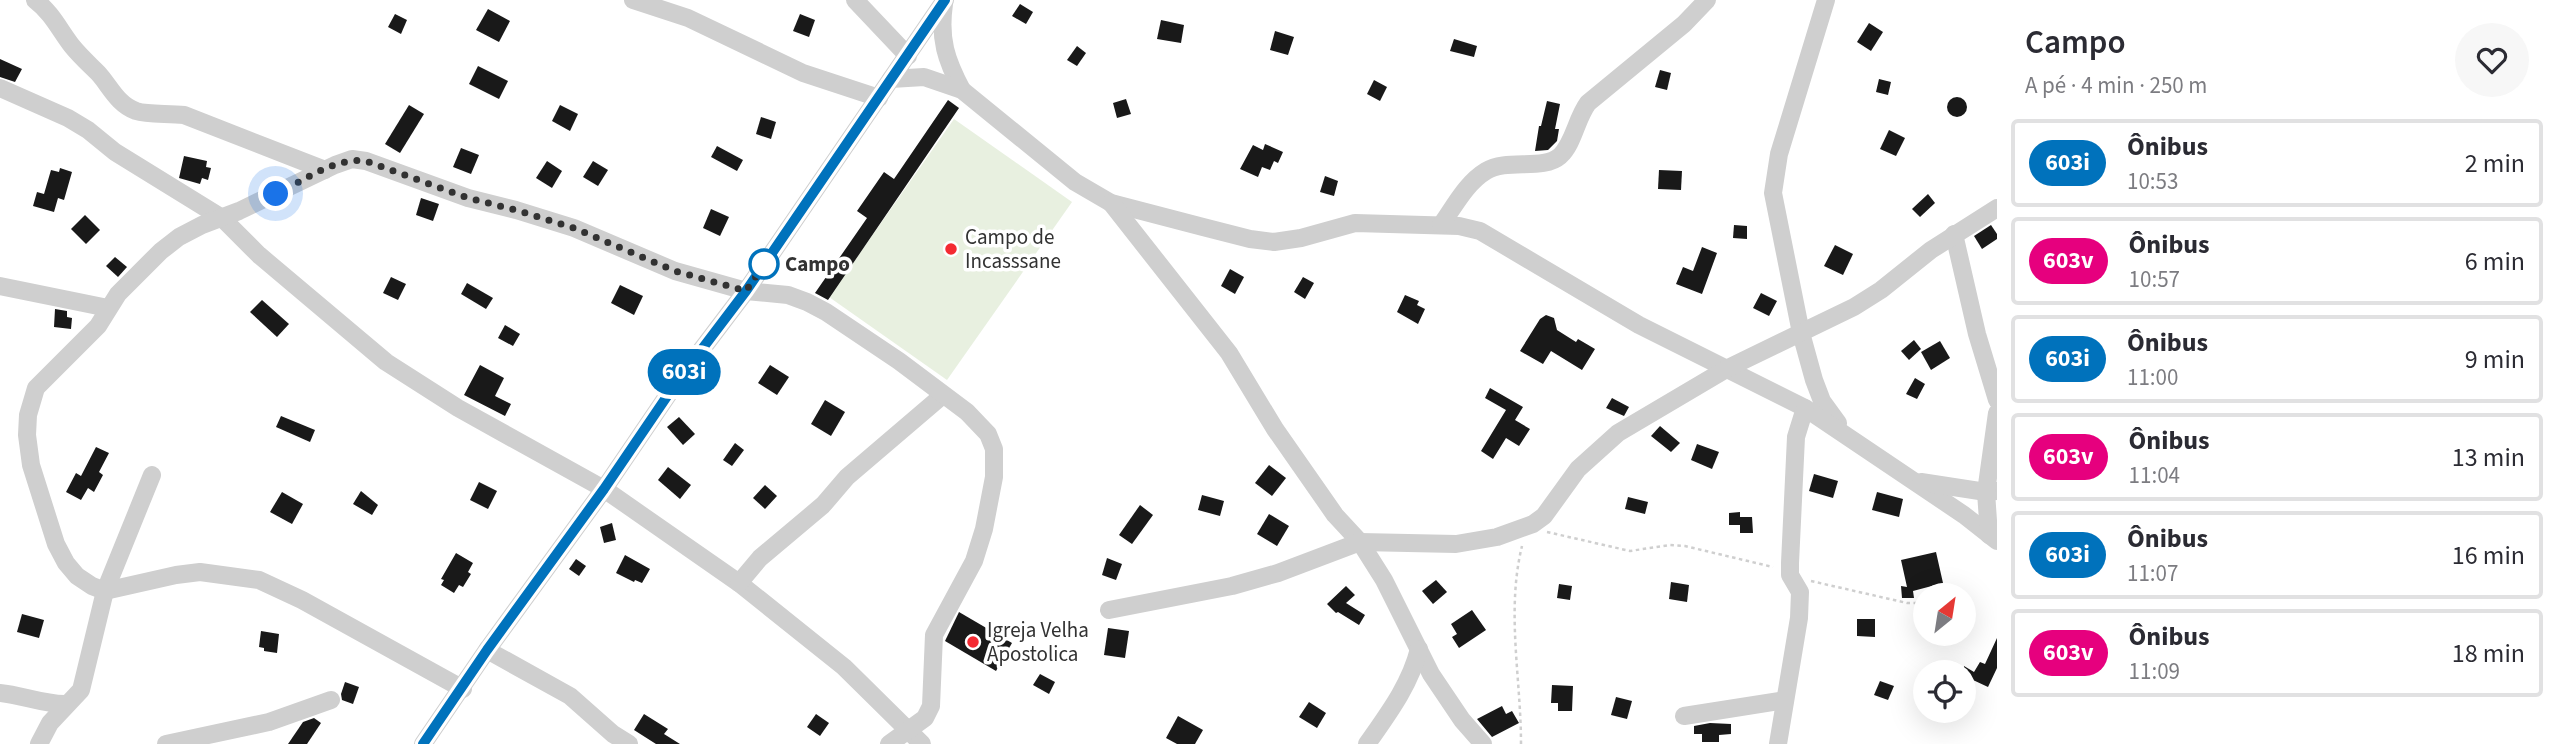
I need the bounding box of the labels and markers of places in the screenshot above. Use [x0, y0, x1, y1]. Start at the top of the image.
place label: Campo de Incasssane [965, 222, 1061, 276]
marker: Campo de Incasssane [943, 241, 959, 257]
marker: Campo [749, 249, 779, 279]
place label: Campo [785, 249, 850, 279]
place label: Igreja Velha Apostolica [987, 615, 1089, 669]
marker: Igreja Velha Apostolica [965, 634, 981, 650]

